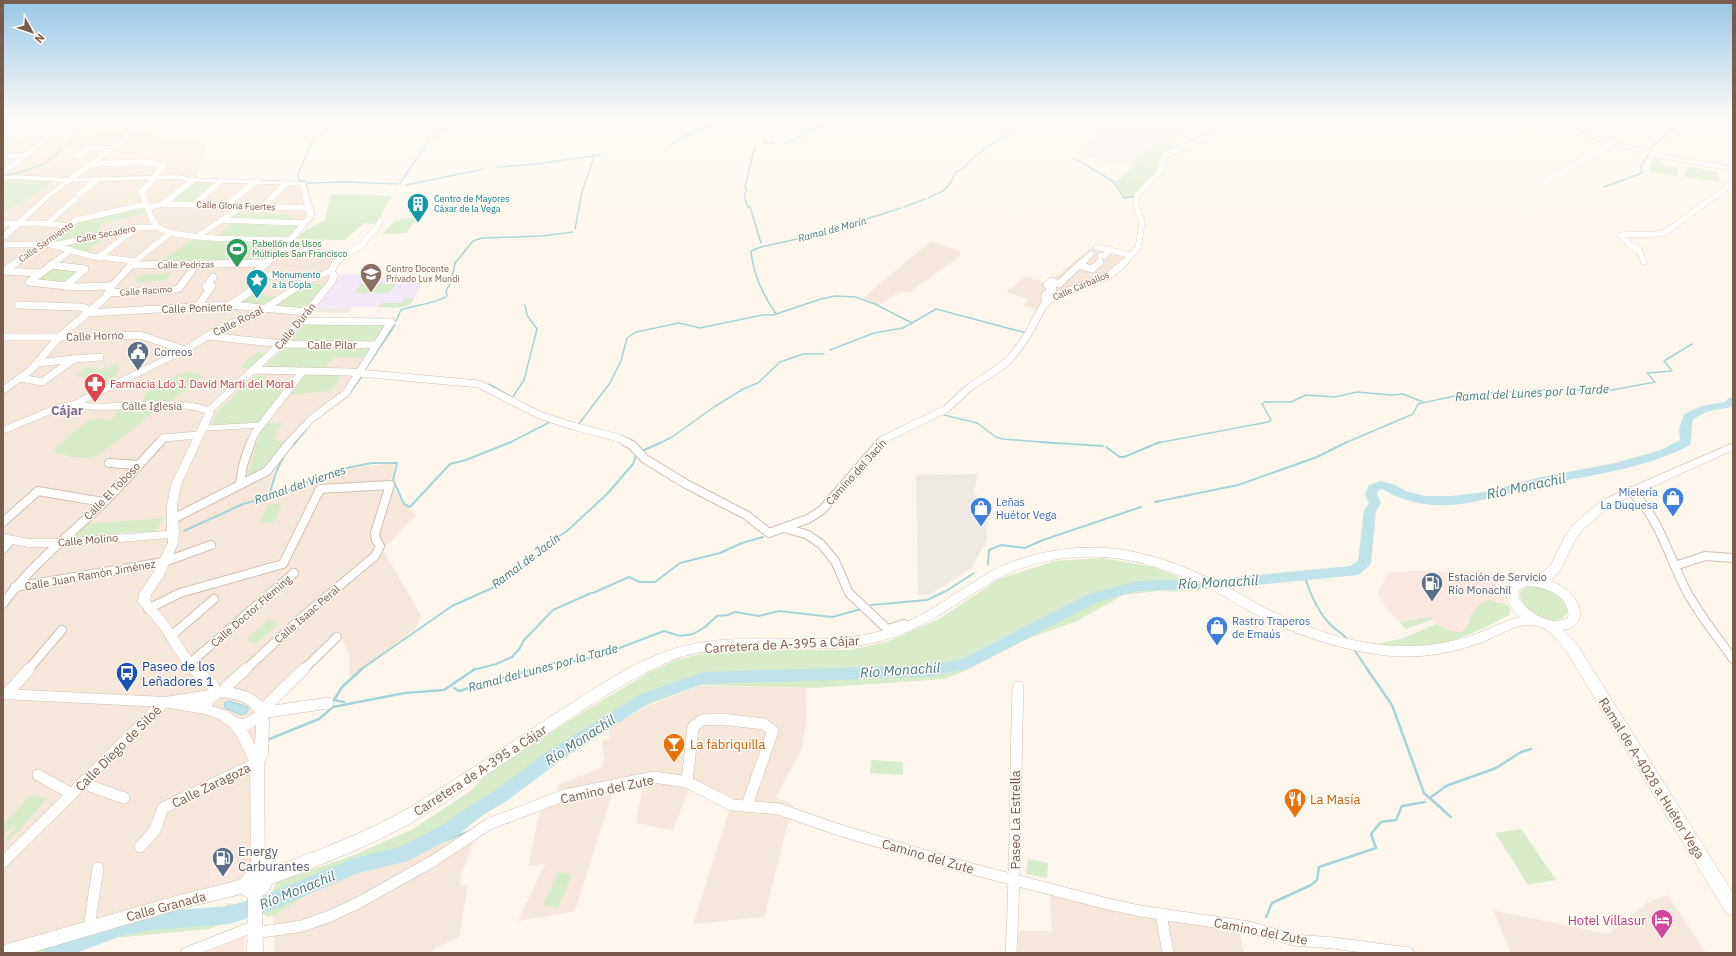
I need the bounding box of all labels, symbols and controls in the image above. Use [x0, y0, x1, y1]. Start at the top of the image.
north arrow [12, 12, 52, 52]
text: N [32, 31, 48, 46]
building icon: Centro de Mayores Cáxar de la Vega [405, 191, 431, 224]
place label: Centro de Mayores Cáxar de la Vega [434, 193, 510, 214]
street label: Calle Gloria Fuertes [196, 199, 276, 212]
water label: Ramal de Marín [797, 214, 868, 245]
street label: Calle Sarmiento [16, 219, 75, 264]
street label: Calle Secadero [75, 222, 137, 245]
sports icon: Pabellón de Usos Múltiples San Francisco [224, 236, 250, 269]
place label: Pabellón de Usos Múltiples San Francisco [252, 238, 347, 259]
street label: Calle Pedrizas [158, 259, 214, 270]
school or university icon: Centro Docente Privado Lux Mundi [358, 261, 384, 294]
place label: Centro Docente Privado Lux Mundi [386, 263, 460, 284]
place icon: Monumento a la Copla [244, 267, 270, 300]
place label: Monumento a la Copla [272, 269, 321, 290]
street label: Calle Carballos [1051, 269, 1111, 302]
street label: Calle Racimo [119, 283, 173, 298]
street label: Calle Poniente [161, 300, 233, 316]
street label: Calle Durán [271, 300, 319, 352]
street label: Calle Rosal [210, 303, 266, 339]
street label: Calle Horno [66, 328, 124, 344]
street label: Calle Pilar [307, 338, 357, 352]
public building icon: Correos [125, 339, 151, 372]
place label: Correos [154, 345, 193, 359]
pharmacy icon: Farmacia Ldo J. David Marti del Moral [82, 371, 108, 404]
place label: Farmacia Ldo J. David Marti del Moral [110, 377, 294, 391]
water label: Ramal del Lunes por la Tarde [1455, 381, 1609, 404]
street label: Calle Iglesia [122, 399, 182, 413]
district label: Cájar [51, 402, 83, 419]
street label: Camino del Jacín [823, 436, 889, 508]
street label: Calle El Toboso [81, 459, 143, 523]
water label: Ramal del Viernes [252, 462, 348, 507]
water label: Río Monachil [1485, 469, 1567, 503]
place label: Mielería La Duquesa [1601, 485, 1658, 512]
shop icon: Mielería La Duquesa [1660, 485, 1686, 518]
shop icon: Leñas Huétor Vega [968, 495, 994, 528]
place label: Leñas Huétor Vega [996, 495, 1057, 522]
street label: Calle Molino [57, 530, 119, 550]
water label: Ramal de Jacín [488, 530, 563, 591]
street label: Calle Juan Ramón Jiménez [23, 557, 157, 593]
fuel station icon: Estación de Servicio Río Monachil [1419, 570, 1445, 603]
place label: Estación de Servicio Río Monachil [1448, 570, 1547, 597]
water label: Río Monachil [1177, 571, 1259, 593]
street label: Calle Doctor Fleming [208, 572, 294, 650]
street label: Calle Isaac Peral [271, 582, 343, 646]
shop icon: Rastro Traperos de Emaús [1204, 614, 1230, 647]
place label: Rastro Traperos de Emaús [1232, 614, 1310, 641]
street label: Carretera de A-395 a Cájar [704, 632, 860, 657]
water label: Ramal del Lunes por la Tarde [466, 640, 619, 695]
place label: Paseo de los Leñadores 1 [142, 658, 215, 690]
water label: Río Monachil [859, 658, 941, 682]
bus stop icon: Paseo de los Leñadores 1 [114, 660, 140, 693]
street label: Ramal de A-4028 a Huétor Vega [1595, 694, 1708, 862]
street label: Calle Diego de Siloé [72, 702, 165, 795]
water label: Río Monachil [541, 710, 619, 769]
street label: Carretera de A-395 a Cájar [410, 721, 550, 820]
bar icon: La fabriquilla [661, 731, 687, 764]
place label: La fabriquilla [690, 736, 765, 753]
street label: Calle Zaragoza [169, 759, 253, 812]
street label: Paseo La Estrella [1007, 770, 1024, 870]
street label: Camino del Zute [559, 771, 655, 808]
restaurant icon: La Masía [1282, 786, 1308, 819]
place label: La Masía [1310, 791, 1361, 808]
street label: Camino del Zute [880, 835, 976, 878]
place label: Energy Carburantes [238, 843, 310, 875]
fuel station icon: Energy Carburantes [210, 845, 236, 878]
water label: Río Monachil [256, 866, 338, 913]
street label: Calle Granada [124, 888, 208, 925]
hotel icon: Hotel Villasur [1649, 907, 1675, 940]
place label: Hotel Villasur [1568, 912, 1646, 929]
street label: Camino del Zute [1213, 914, 1309, 949]

